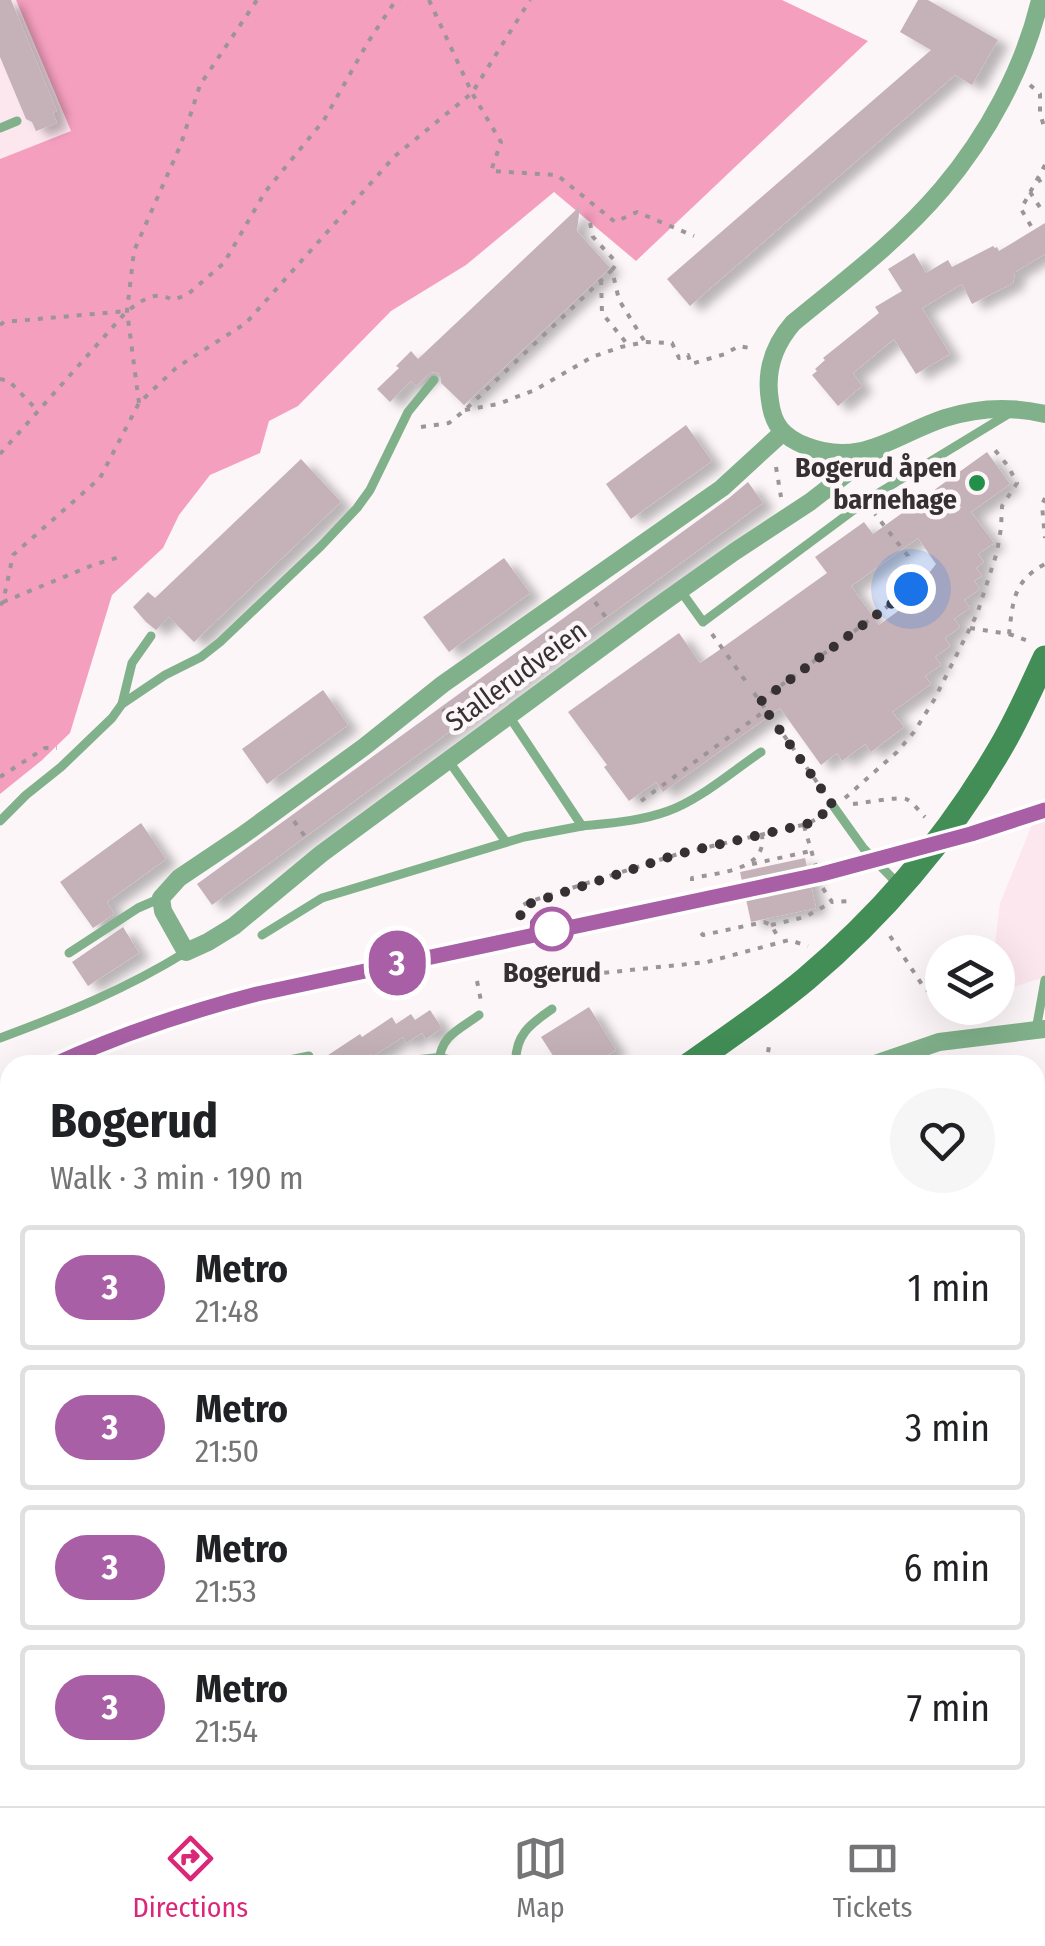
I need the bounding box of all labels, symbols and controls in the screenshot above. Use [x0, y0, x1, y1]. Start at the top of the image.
place label: Bogerud åpen barnehage [795, 451, 957, 516]
marker: Bogerud åpen barnehage [966, 472, 988, 494]
your location [886, 564, 936, 614]
street label: Stallerudveien [439, 614, 593, 738]
marker: Bogerud [531, 908, 573, 950]
line badge: 3 [364, 930, 430, 996]
map controls [925, 935, 1015, 1025]
button: layers [925, 935, 1015, 1025]
text: 3 [389, 942, 405, 984]
place label: Bogerud [503, 956, 601, 989]
button: heart [890, 1088, 995, 1193]
text: Bogerud [50, 1092, 218, 1150]
text: Walk · 3 min · 190 m [50, 1159, 304, 1197]
text: Metro [195, 1246, 288, 1292]
text: 1 min [907, 1265, 990, 1311]
text: 3 [102, 1266, 118, 1308]
text: 21:48 [195, 1292, 259, 1330]
text: Metro [195, 1386, 288, 1432]
text: 3 min [905, 1405, 990, 1451]
text: 3 [102, 1406, 118, 1448]
text: 21:50 [195, 1432, 259, 1470]
text: Metro [195, 1526, 288, 1572]
text: 6 min [903, 1545, 990, 1591]
text: 3 [102, 1546, 118, 1588]
text: 21:53 [195, 1572, 257, 1610]
text: Metro [195, 1666, 288, 1712]
text: 7 min [907, 1685, 990, 1731]
text: 3 [102, 1686, 118, 1728]
text: 21:54 [195, 1712, 258, 1750]
tab: Directions [132, 1831, 248, 1924]
tab: Map [513, 1831, 568, 1924]
tab: Tickets [833, 1831, 913, 1924]

